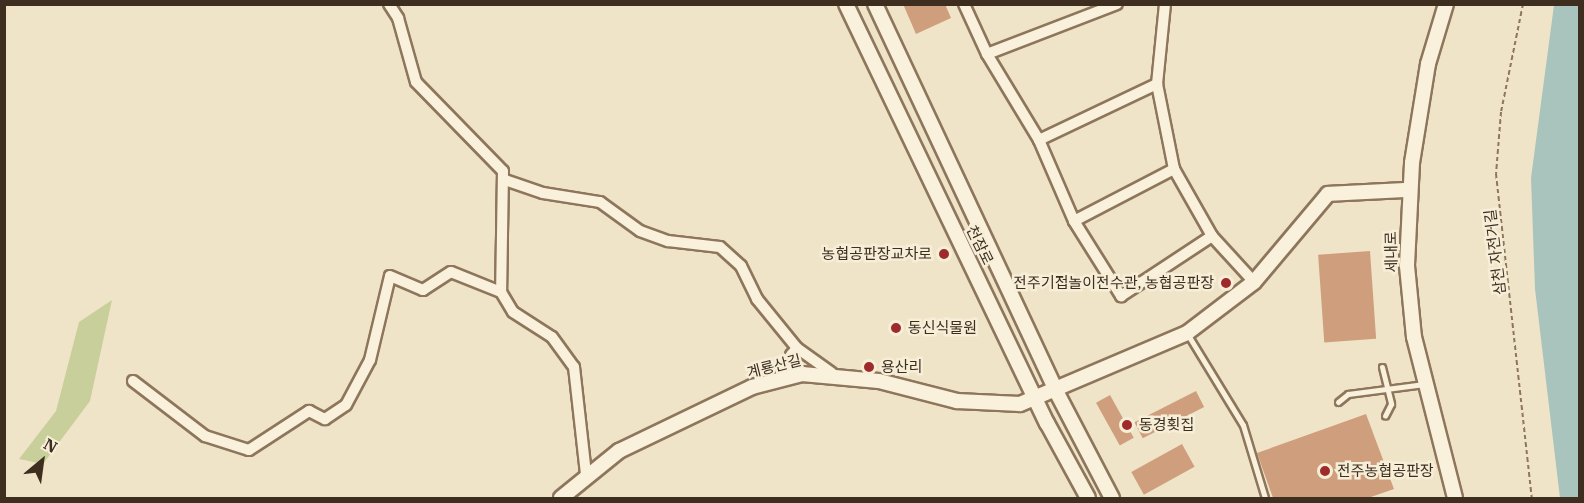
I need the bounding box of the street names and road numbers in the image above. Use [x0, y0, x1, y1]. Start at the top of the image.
street label: 삼천 자전거길 [1481, 208, 1509, 296]
street label: 천잠로 [963, 222, 997, 268]
street label: 세내로 [1382, 231, 1400, 273]
street label: 계룡산길 [745, 351, 803, 381]

